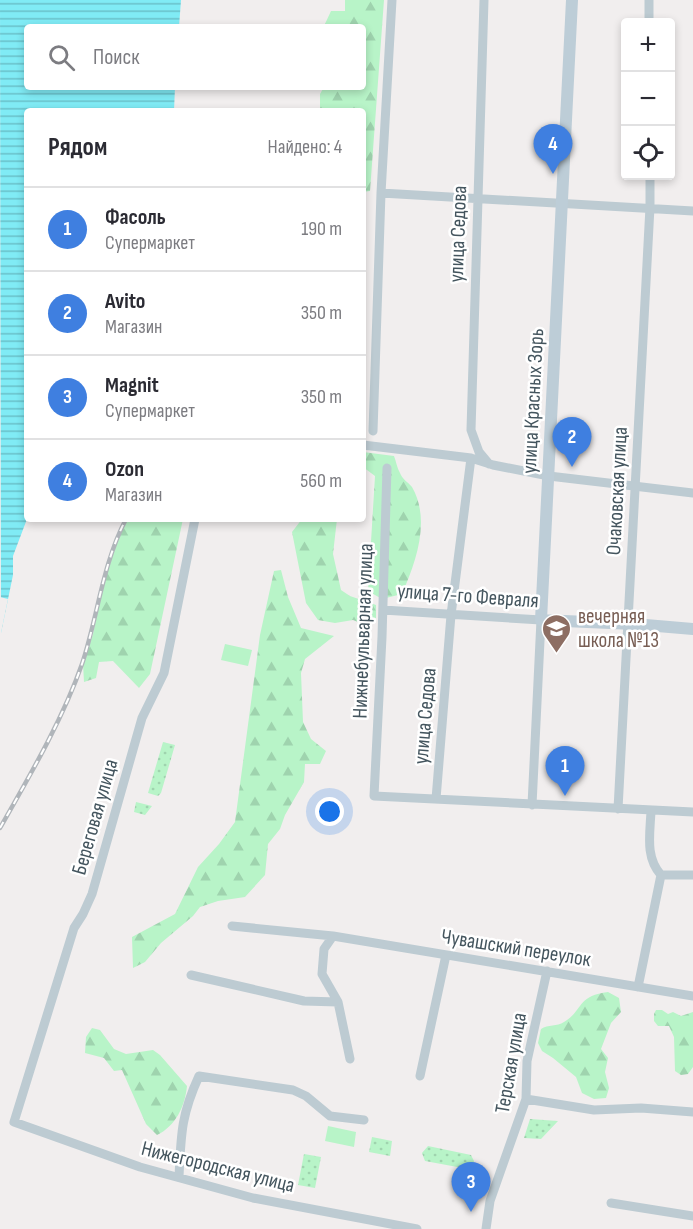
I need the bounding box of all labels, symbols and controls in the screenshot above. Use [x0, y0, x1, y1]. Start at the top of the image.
map controls [621, 18, 675, 180]
button: + [621, 18, 675, 72]
search box [24, 24, 366, 90]
icon: search [45, 41, 78, 74]
text: Поиск [93, 44, 139, 71]
button: − [621, 72, 675, 126]
pin: 4 [534, 124, 572, 174]
button: locate [621, 126, 675, 180]
text: Рядом [48, 132, 107, 163]
text: Найдено: 4 [268, 135, 342, 159]
street label: улица Седова [444, 185, 472, 283]
text: Фасоль [105, 204, 166, 231]
text: 1 [64, 217, 71, 241]
text: 190 m [301, 217, 342, 241]
text: Супермаркет [105, 231, 195, 255]
text: Avito [105, 288, 145, 315]
text: 2 [63, 301, 72, 325]
text: 350 m [301, 301, 342, 325]
text: Магазин [105, 315, 162, 339]
street label: улица Красных Зорь [517, 328, 549, 474]
text: Magnit [105, 372, 159, 399]
text: 3 [63, 385, 72, 409]
text: 350 m [301, 385, 342, 409]
text: Супермаркет [105, 399, 195, 423]
pin: 2 [552, 418, 592, 467]
street label: Очаковская улица [601, 426, 633, 556]
text: Ozon [105, 456, 144, 483]
text: 4 [63, 469, 72, 493]
text: 560 m [300, 469, 342, 493]
text: Магазин [105, 483, 162, 507]
street label: Нижнебульварная улица [347, 543, 379, 719]
street label: улица 7-го Февраля [397, 579, 539, 613]
place label: вечерняя школа №13 [578, 604, 659, 653]
school or university icon: вечерняя школа №13 [541, 612, 573, 654]
street label: улица Седова [408, 667, 442, 765]
pin: 1 [546, 746, 584, 796]
street label: Береговая улица [67, 756, 123, 878]
your location [315, 797, 344, 826]
street label: Чувашский переулок [439, 924, 593, 972]
street label: Терская улица [490, 1011, 532, 1115]
street label: Нижегородская улица [139, 1136, 297, 1198]
pin: 3 [452, 1162, 490, 1212]

